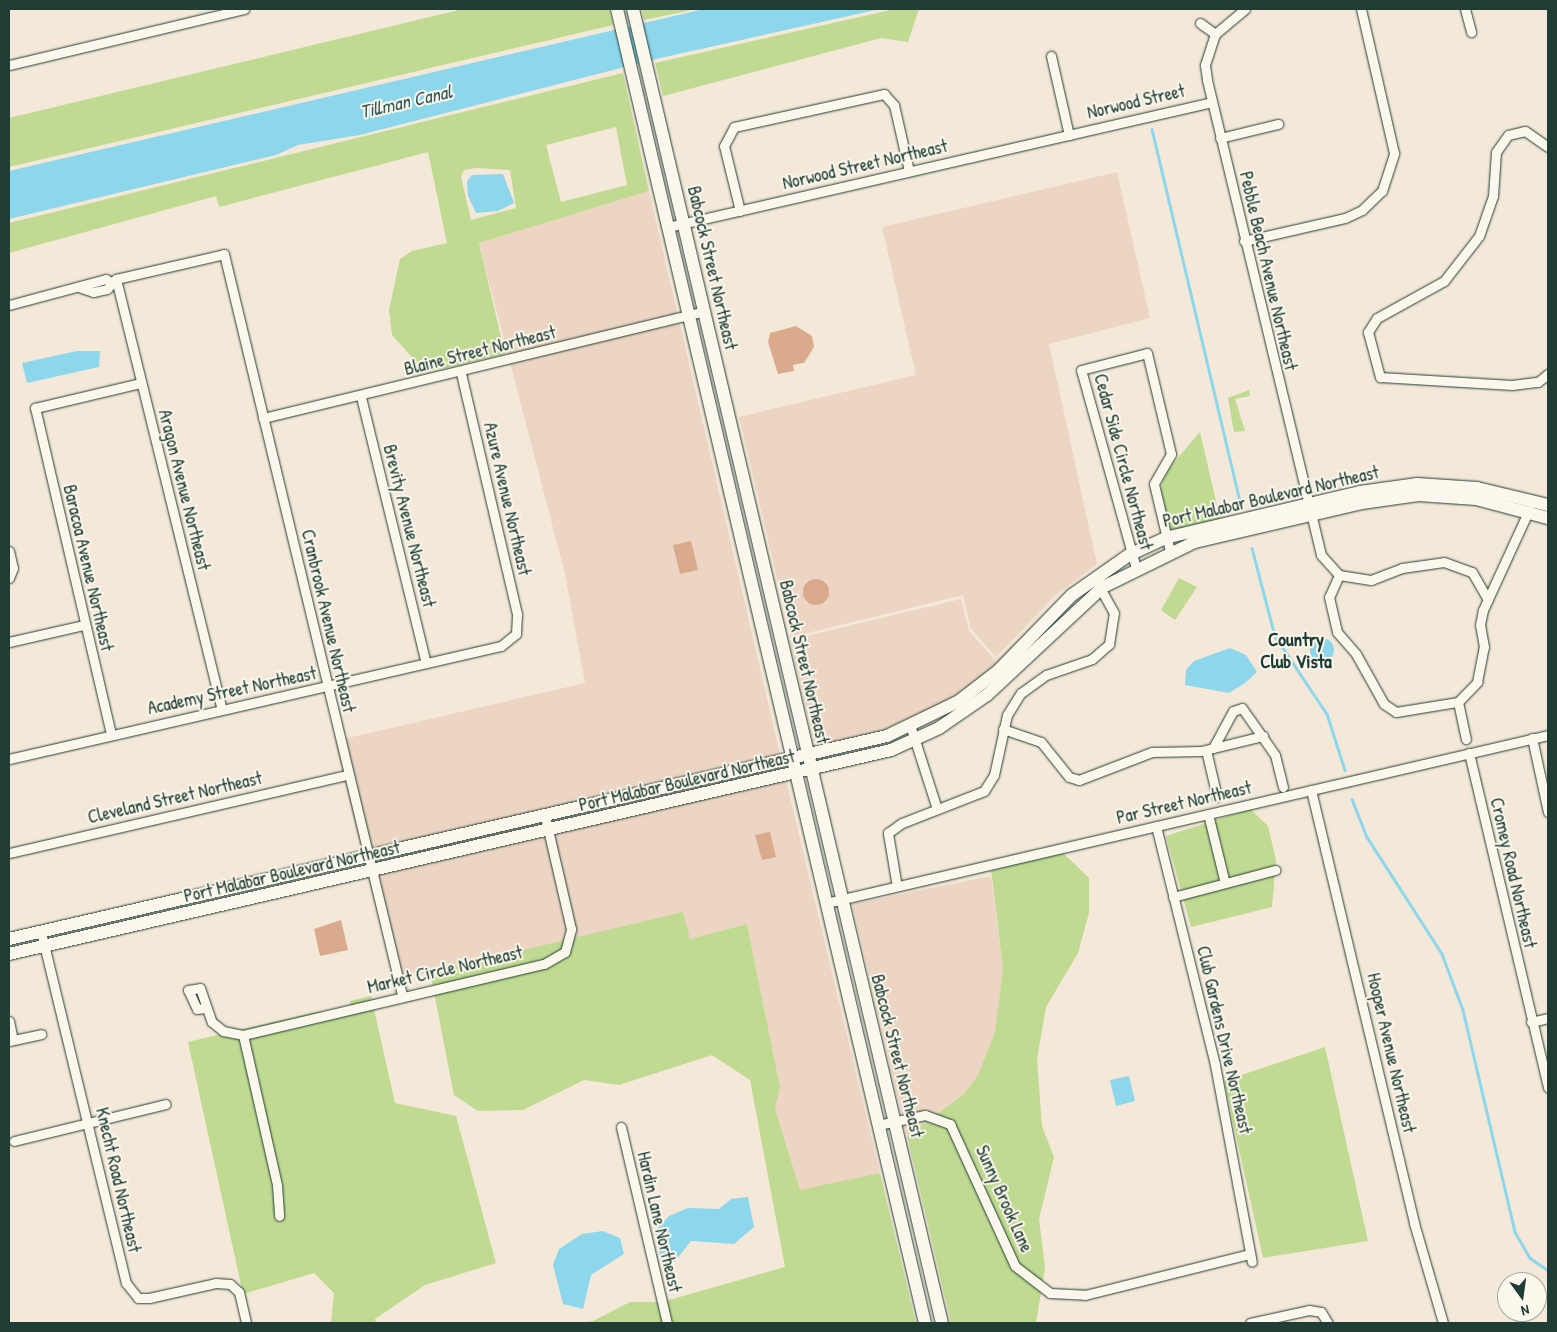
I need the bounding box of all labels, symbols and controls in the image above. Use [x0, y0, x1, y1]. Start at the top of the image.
water label: Tillman Canal [358, 80, 454, 124]
street label: Norwood Street [1085, 80, 1187, 124]
street label: Norwood Street Northeast [780, 136, 950, 194]
street label: Pebble Beach Avenue Northeast [1235, 169, 1301, 373]
street label: Babcock Street Northeast [683, 184, 741, 352]
street label: Blaine Street Northeast [402, 322, 558, 380]
street label: Cedar Side Circle Northeast [1089, 372, 1157, 552]
street label: Aragon Avenue Northeast [154, 407, 214, 573]
street label: Azure Avenue Northeast [479, 420, 535, 578]
street label: Brevity Avenue Northeast [378, 442, 440, 610]
street label: Port Malabar Boulevard Northeast [1161, 462, 1381, 532]
street label: Baracoa Avenue Northeast [58, 483, 118, 653]
street label: Cranbrook Avenue Northeast [296, 527, 360, 715]
street label: Babcock Street Northeast [775, 578, 833, 746]
district label: Country Club Vista [1260, 629, 1332, 673]
street label: Academy Street Northeast [146, 663, 318, 719]
street label: Port Malabar Boulevard Northeast [577, 746, 797, 816]
street label: Cleveland Street Northeast [86, 767, 264, 829]
street label: Par Street Northeast [1114, 777, 1254, 829]
street label: Cromey Road Northeast [1485, 796, 1541, 950]
street label: Port Malabar Boulevard Northeast [182, 837, 402, 907]
street label: Market Circle Northeast [365, 942, 525, 998]
street label: Club Gardens Drive Northeast [1192, 944, 1256, 1136]
street label: Hooper Avenue Northeast [1362, 971, 1420, 1135]
street label: Babcock Street Northeast [866, 972, 928, 1140]
street label: Knecht Road Northeast [91, 1105, 145, 1255]
street label: Sunny Brook Lane [971, 1142, 1037, 1256]
street label: Hardin Lane Northeast [632, 1150, 686, 1294]
north arrow [1497, 1272, 1547, 1322]
text: N [1520, 1301, 1531, 1321]

